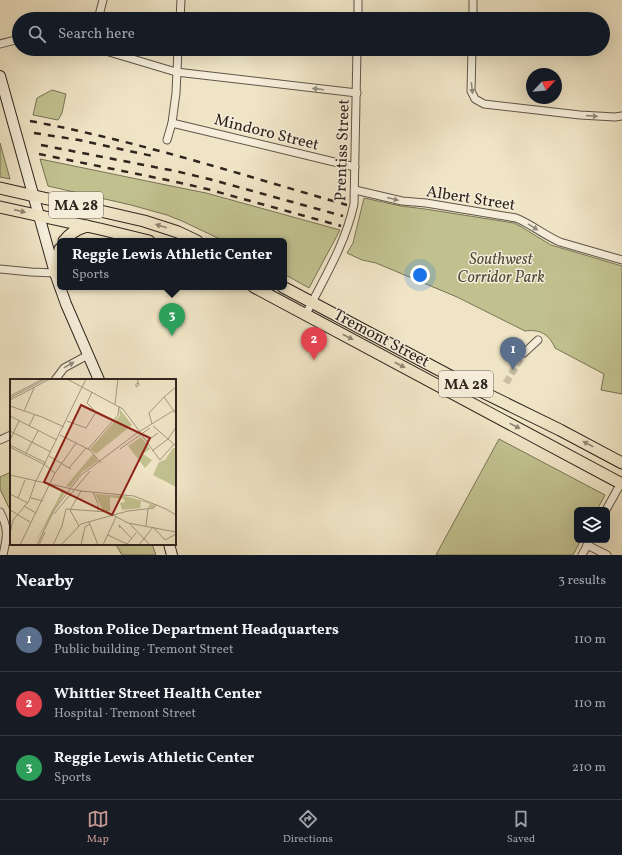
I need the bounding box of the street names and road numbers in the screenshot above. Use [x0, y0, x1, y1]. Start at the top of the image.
street label: Prentiss Street [330, 98, 356, 202]
street label: Mindoro Street [212, 109, 322, 157]
street label: Albert Street [425, 181, 517, 217]
road number: MA 28 [49, 192, 103, 218]
street label: Tremont Street [329, 304, 433, 374]
road number: MA 28 [439, 371, 493, 397]

